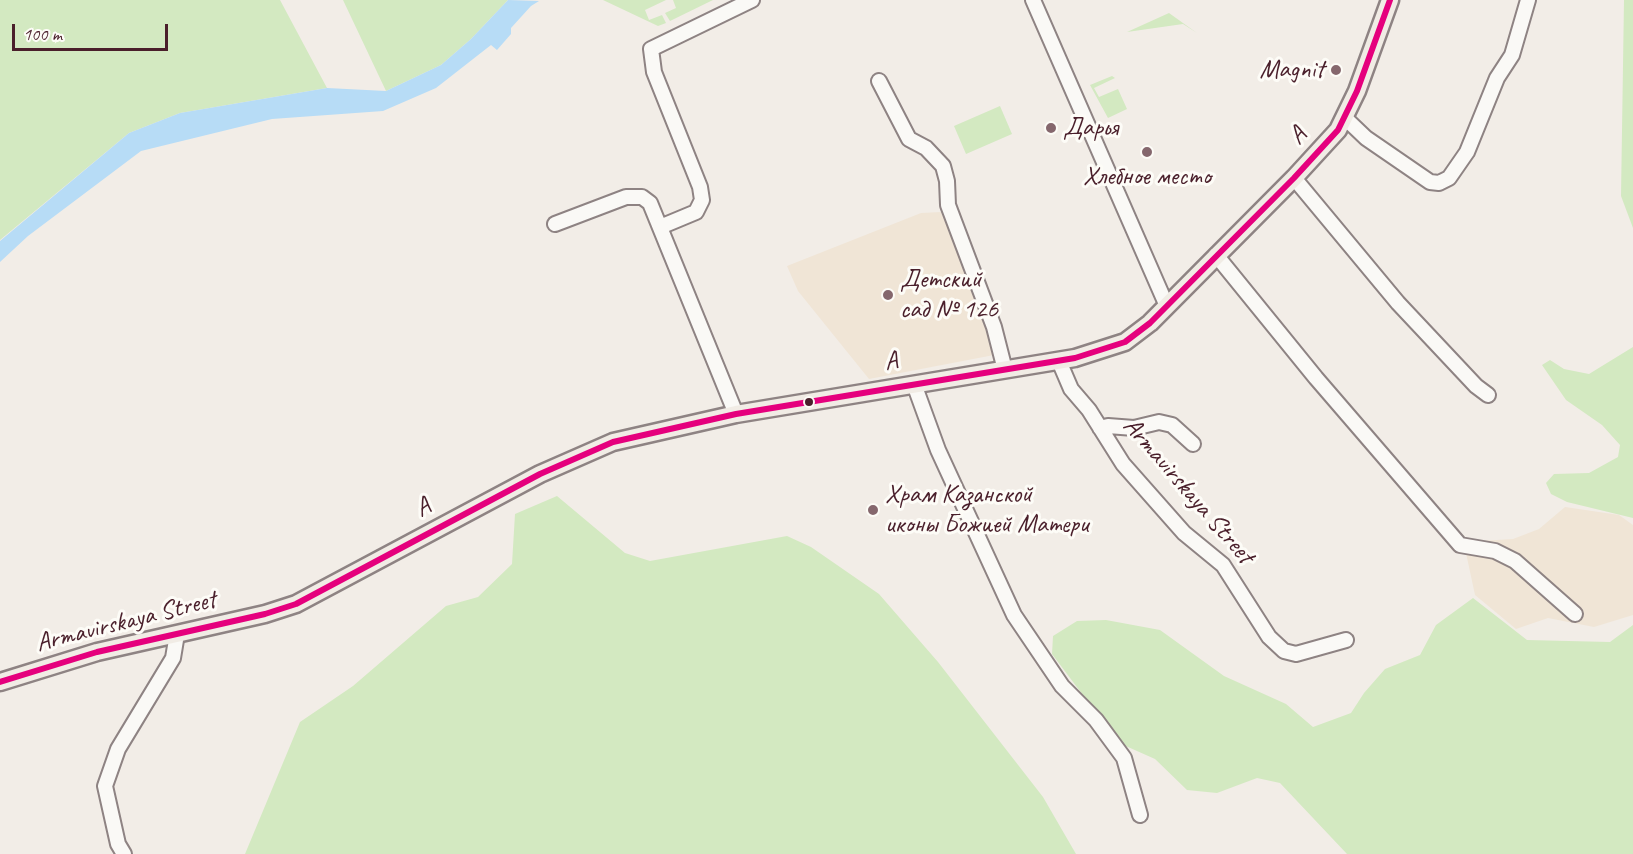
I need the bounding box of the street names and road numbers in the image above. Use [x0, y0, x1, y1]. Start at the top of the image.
street label: A [1282, 121, 1314, 151]
street label: A [882, 346, 900, 378]
street label: Armavirskaya Street [1116, 411, 1260, 571]
street label: A [410, 491, 436, 525]
street label: Armavirskaya Street [33, 585, 219, 659]

